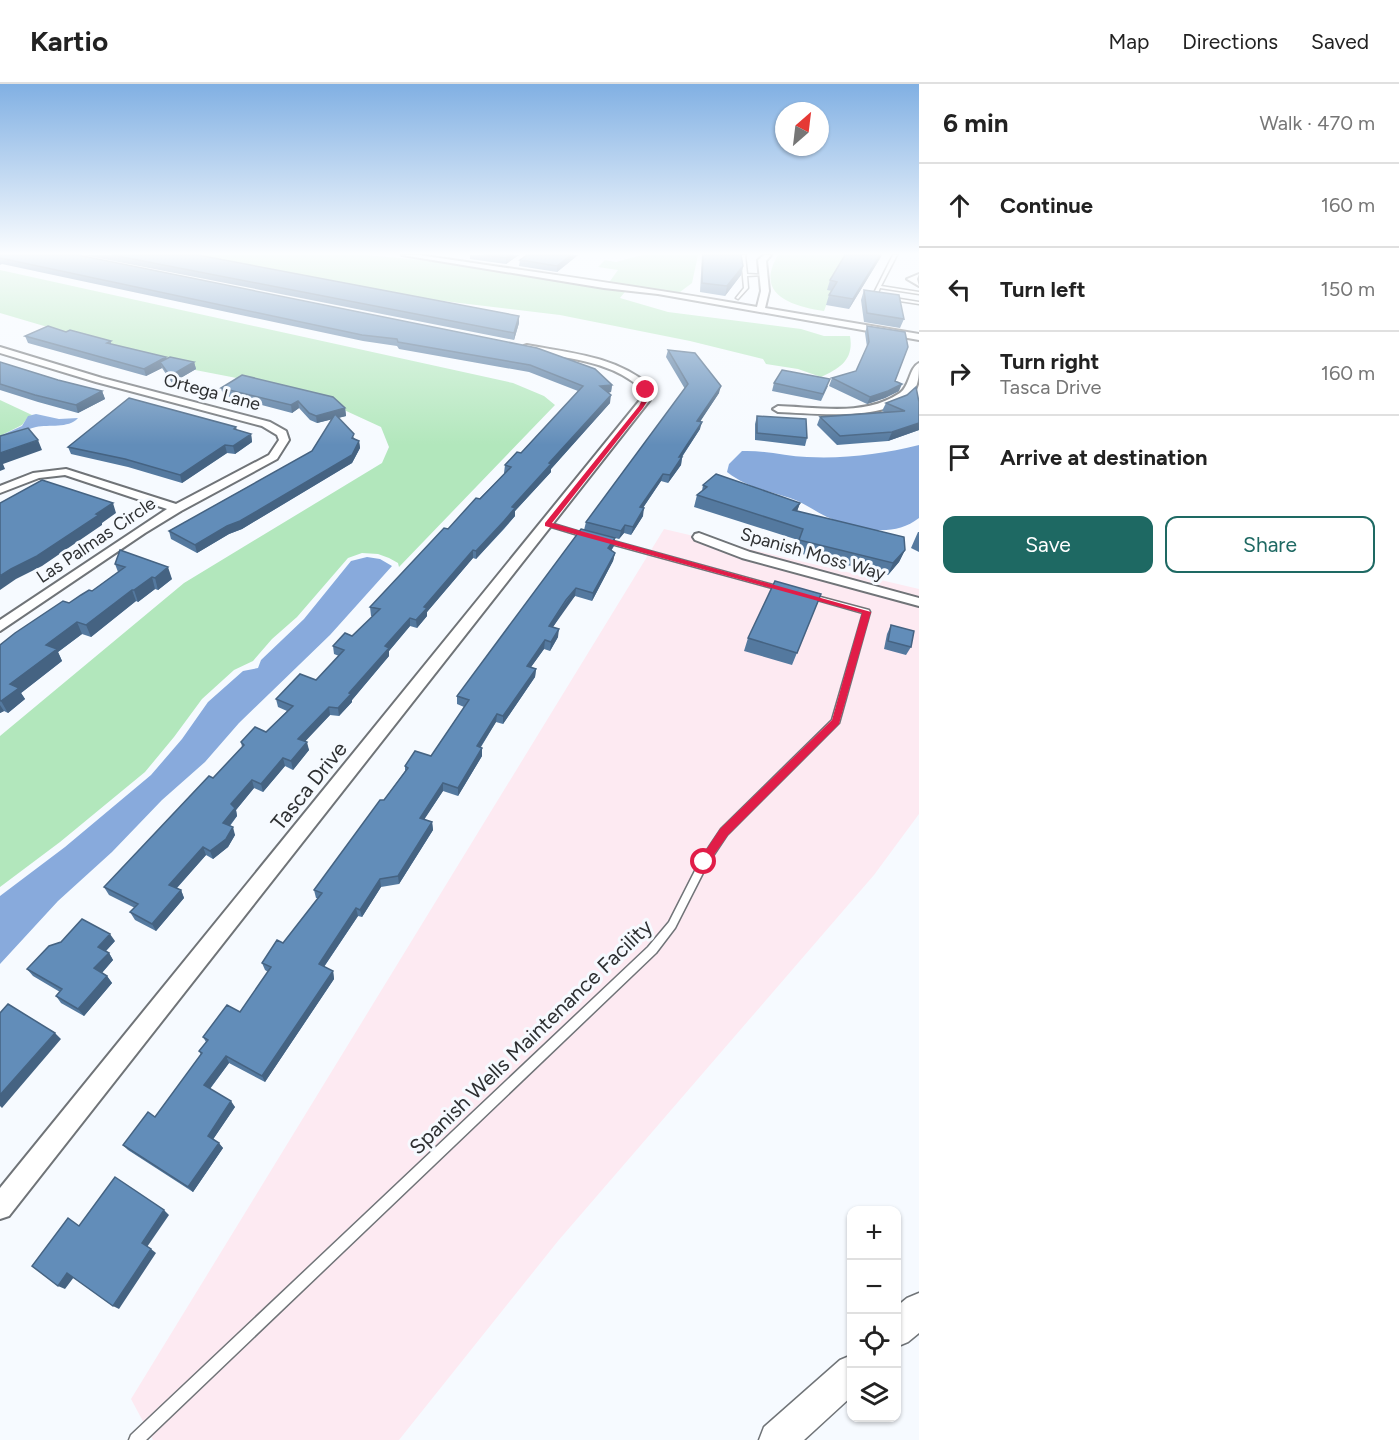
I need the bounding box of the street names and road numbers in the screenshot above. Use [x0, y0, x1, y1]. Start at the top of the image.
street label: Ortega Lane [161, 369, 263, 416]
street label: Las Palmas Circle [32, 492, 160, 588]
street label: Spanish Moss Way [738, 523, 889, 585]
street label: Tasca Drive [265, 736, 352, 835]
street label: Spanish Wells Maintenance Facility [404, 914, 657, 1159]

